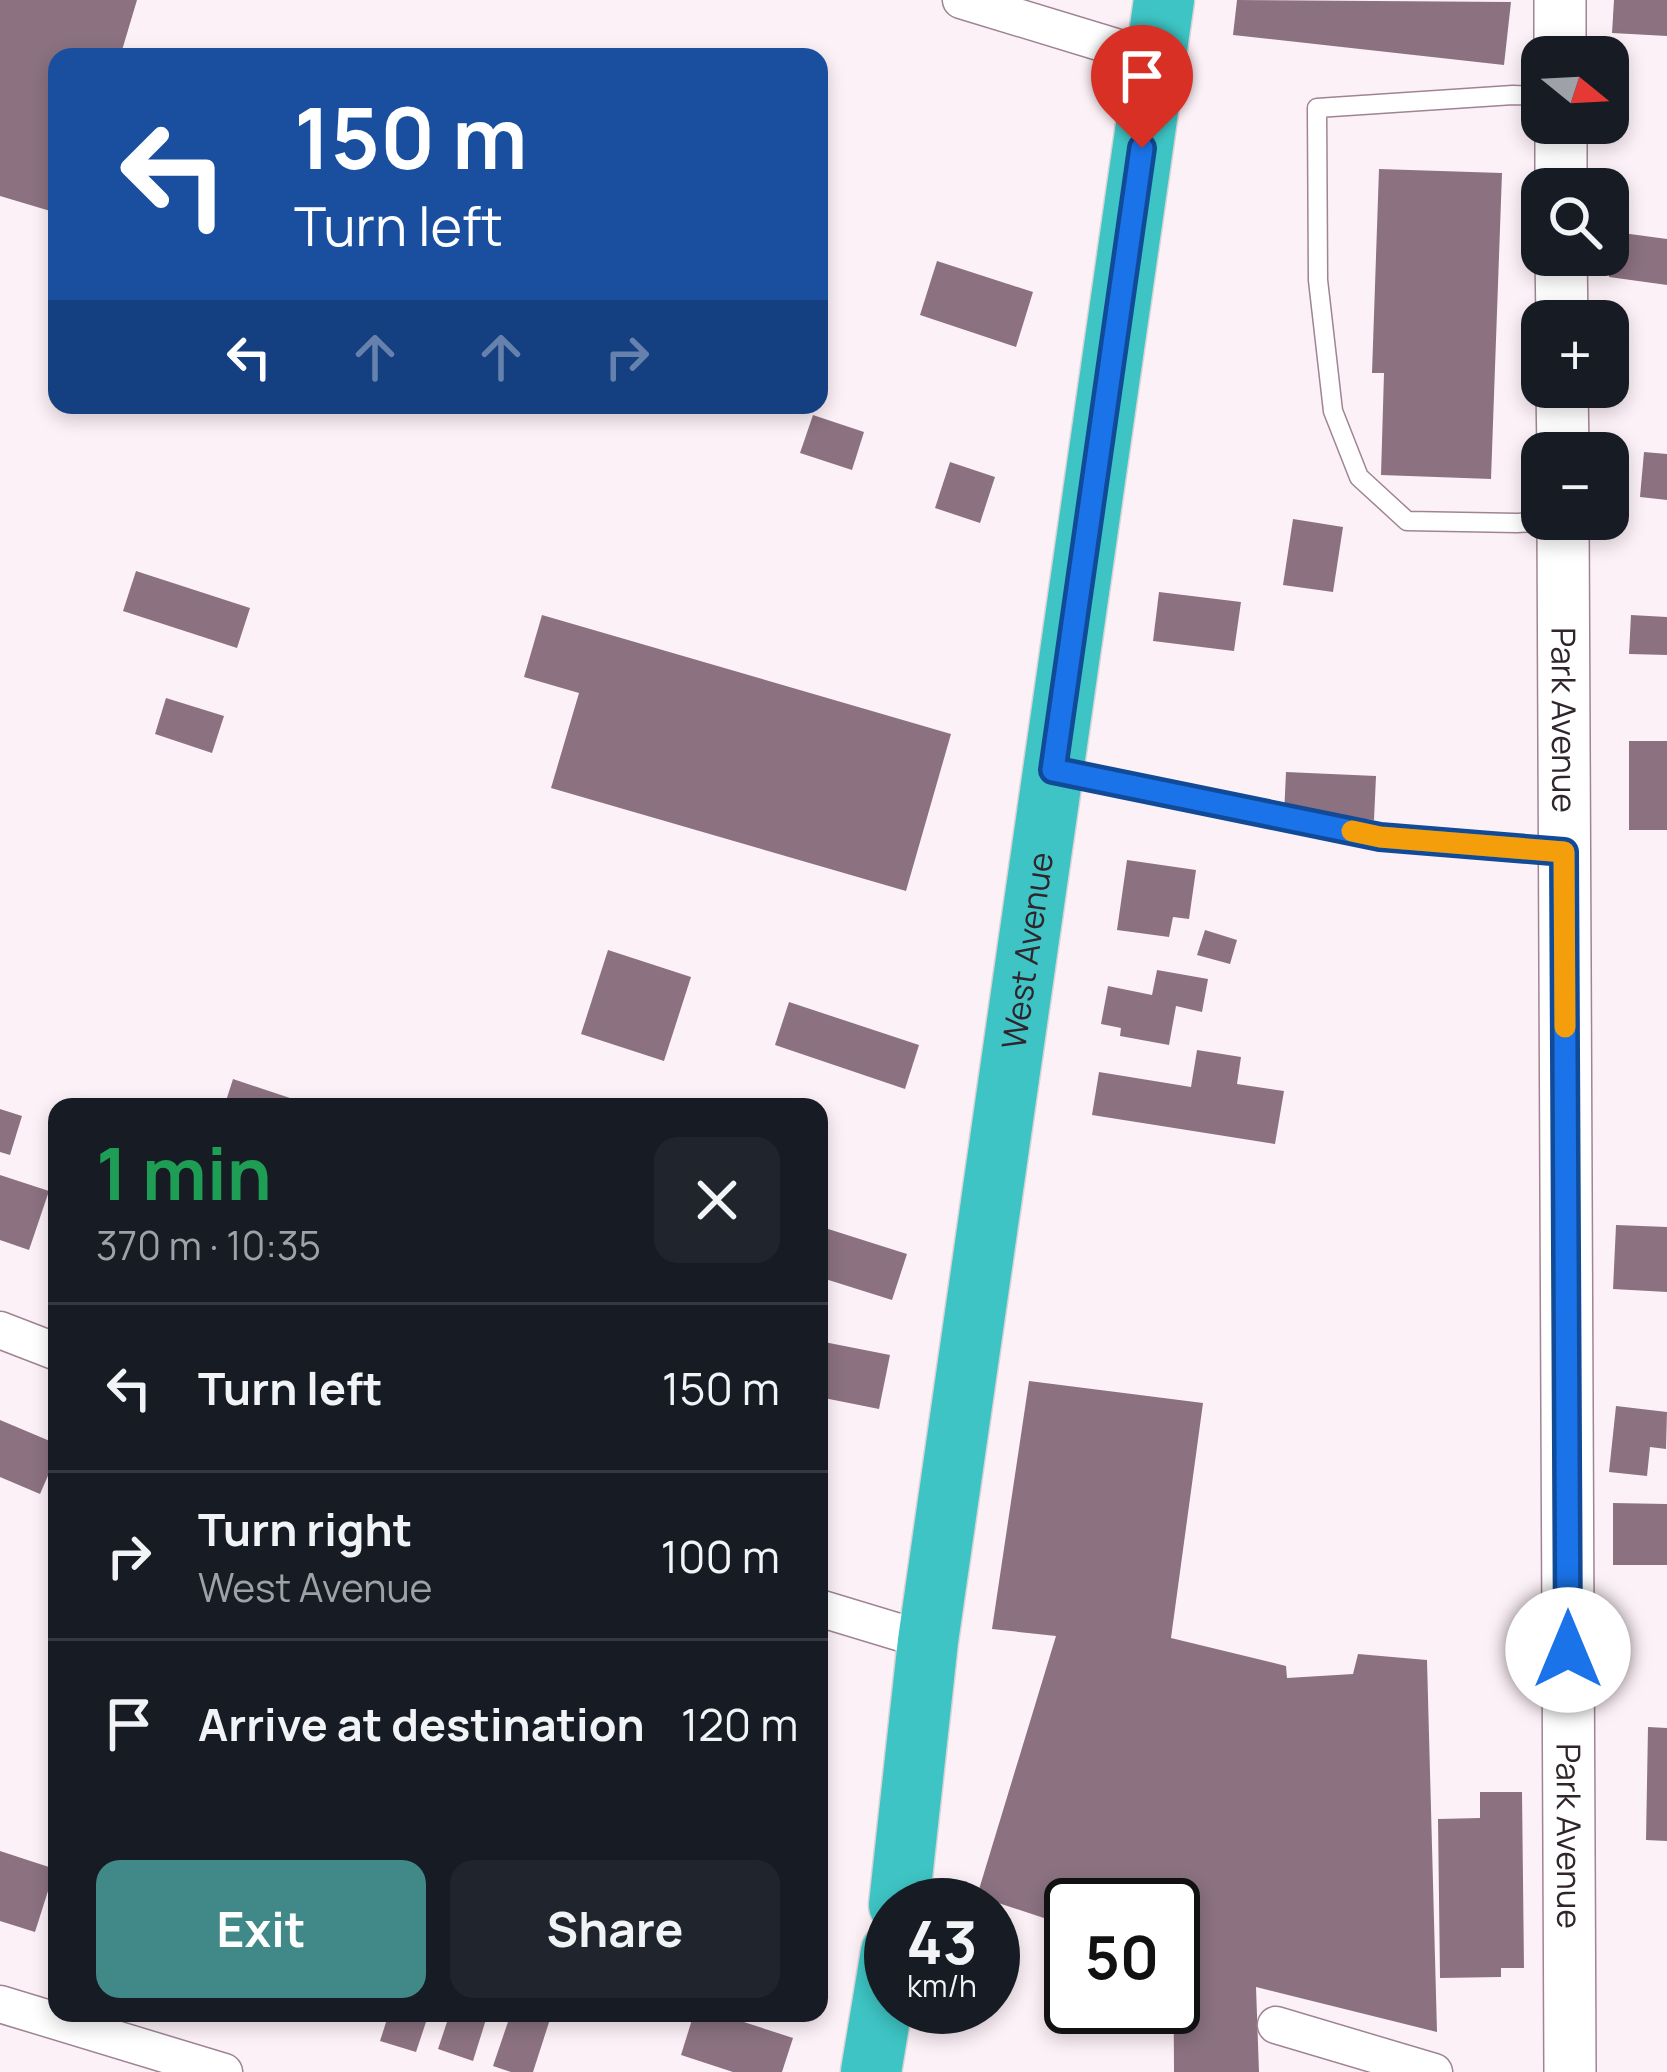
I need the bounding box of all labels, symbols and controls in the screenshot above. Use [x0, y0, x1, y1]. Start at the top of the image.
pin [1091, 25, 1193, 148]
north arrow [1521, 36, 1629, 144]
map controls [1521, 36, 1629, 540]
icon: arrive [1109, 43, 1175, 109]
text: 150 m [294, 79, 528, 194]
icon: left [96, 96, 252, 252]
button: search [1521, 168, 1629, 276]
text: Turn left [294, 188, 503, 262]
button: + [1521, 300, 1629, 408]
icon: left [216, 324, 282, 390]
icon: ahead [342, 324, 408, 390]
icon: ahead [468, 324, 534, 390]
icon: right [594, 324, 660, 390]
button: − [1521, 432, 1629, 540]
street label: Park Avenue [1541, 627, 1587, 813]
street label: West Avenue [990, 849, 1063, 1052]
text: 1 min [96, 1123, 272, 1222]
button: close [654, 1137, 780, 1263]
text: 370 m · 10:35 [96, 1218, 321, 1272]
icon: left [96, 1355, 162, 1421]
text: Turn left [198, 1357, 383, 1419]
text: 150 m [662, 1357, 780, 1419]
text: Turn right [198, 1498, 412, 1560]
icon: right [96, 1523, 162, 1589]
text: 100 m [660, 1525, 780, 1587]
text: West Avenue [198, 1560, 432, 1614]
position arrow [1505, 1587, 1631, 1713]
icon: arrive [96, 1691, 162, 1757]
text: Arrive at destination [198, 1693, 645, 1755]
text: 120 m [681, 1693, 798, 1755]
street label: Park Avenue [1547, 1743, 1592, 1929]
button: Exit [96, 1860, 426, 1998]
button: Share [450, 1860, 780, 1998]
speed limit sign: 50 [1044, 1878, 1200, 2034]
text: 43 [906, 1900, 978, 1982]
text: km/h [907, 1965, 977, 2006]

